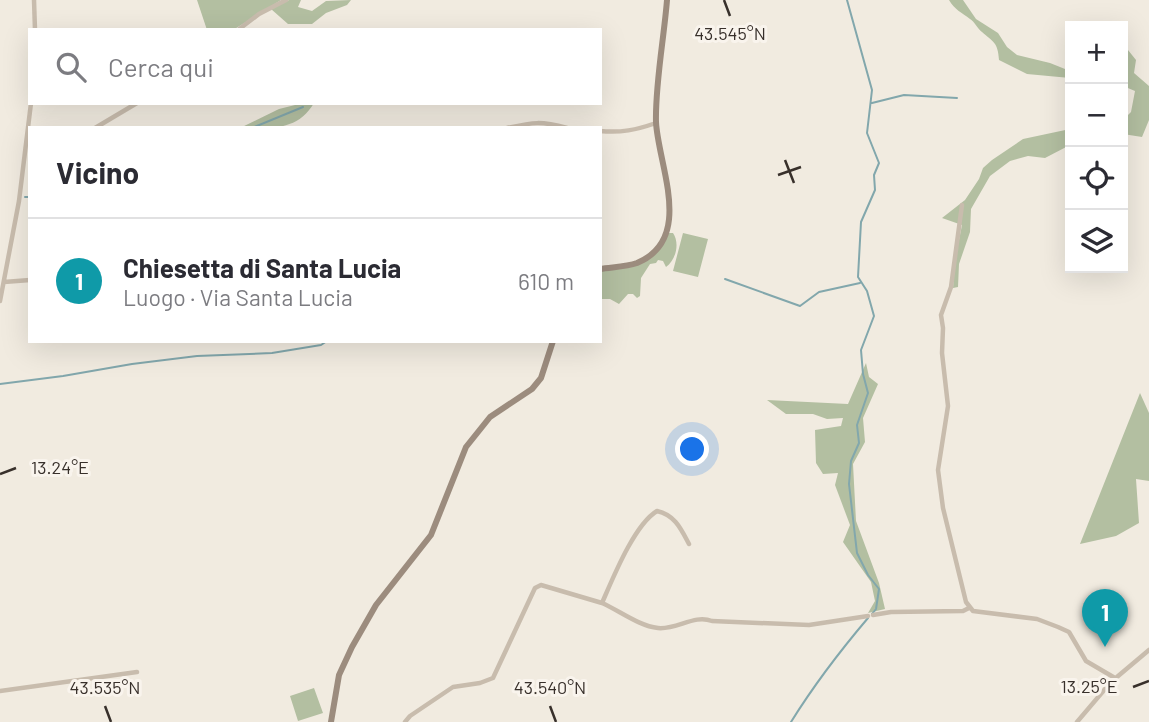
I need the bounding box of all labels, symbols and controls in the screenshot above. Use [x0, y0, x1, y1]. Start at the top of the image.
map controls [1065, 21, 1128, 273]
button: + [1065, 21, 1128, 84]
text: 43.545°N [694, 22, 766, 44]
search box [28, 28, 602, 105]
icon: search [52, 48, 90, 86]
text: Cerca qui [108, 51, 214, 82]
button: − [1065, 84, 1128, 147]
button: locate [1065, 147, 1128, 210]
text: Vicino [56, 154, 139, 190]
button: layers [1065, 210, 1128, 273]
text: Chiesetta di Santa Lucia [123, 252, 401, 283]
text: 1 [75, 267, 83, 295]
text: 610 m [518, 267, 574, 295]
text: Luogo · Via Santa Lucia [123, 283, 353, 311]
your location [675, 432, 709, 466]
text: 13.24°E [31, 456, 89, 478]
pin: 1 [1082, 589, 1128, 647]
text: 13.25°E [1060, 675, 1118, 697]
text: 43.535°N [70, 676, 141, 698]
text: 43.540°N [514, 676, 586, 698]

